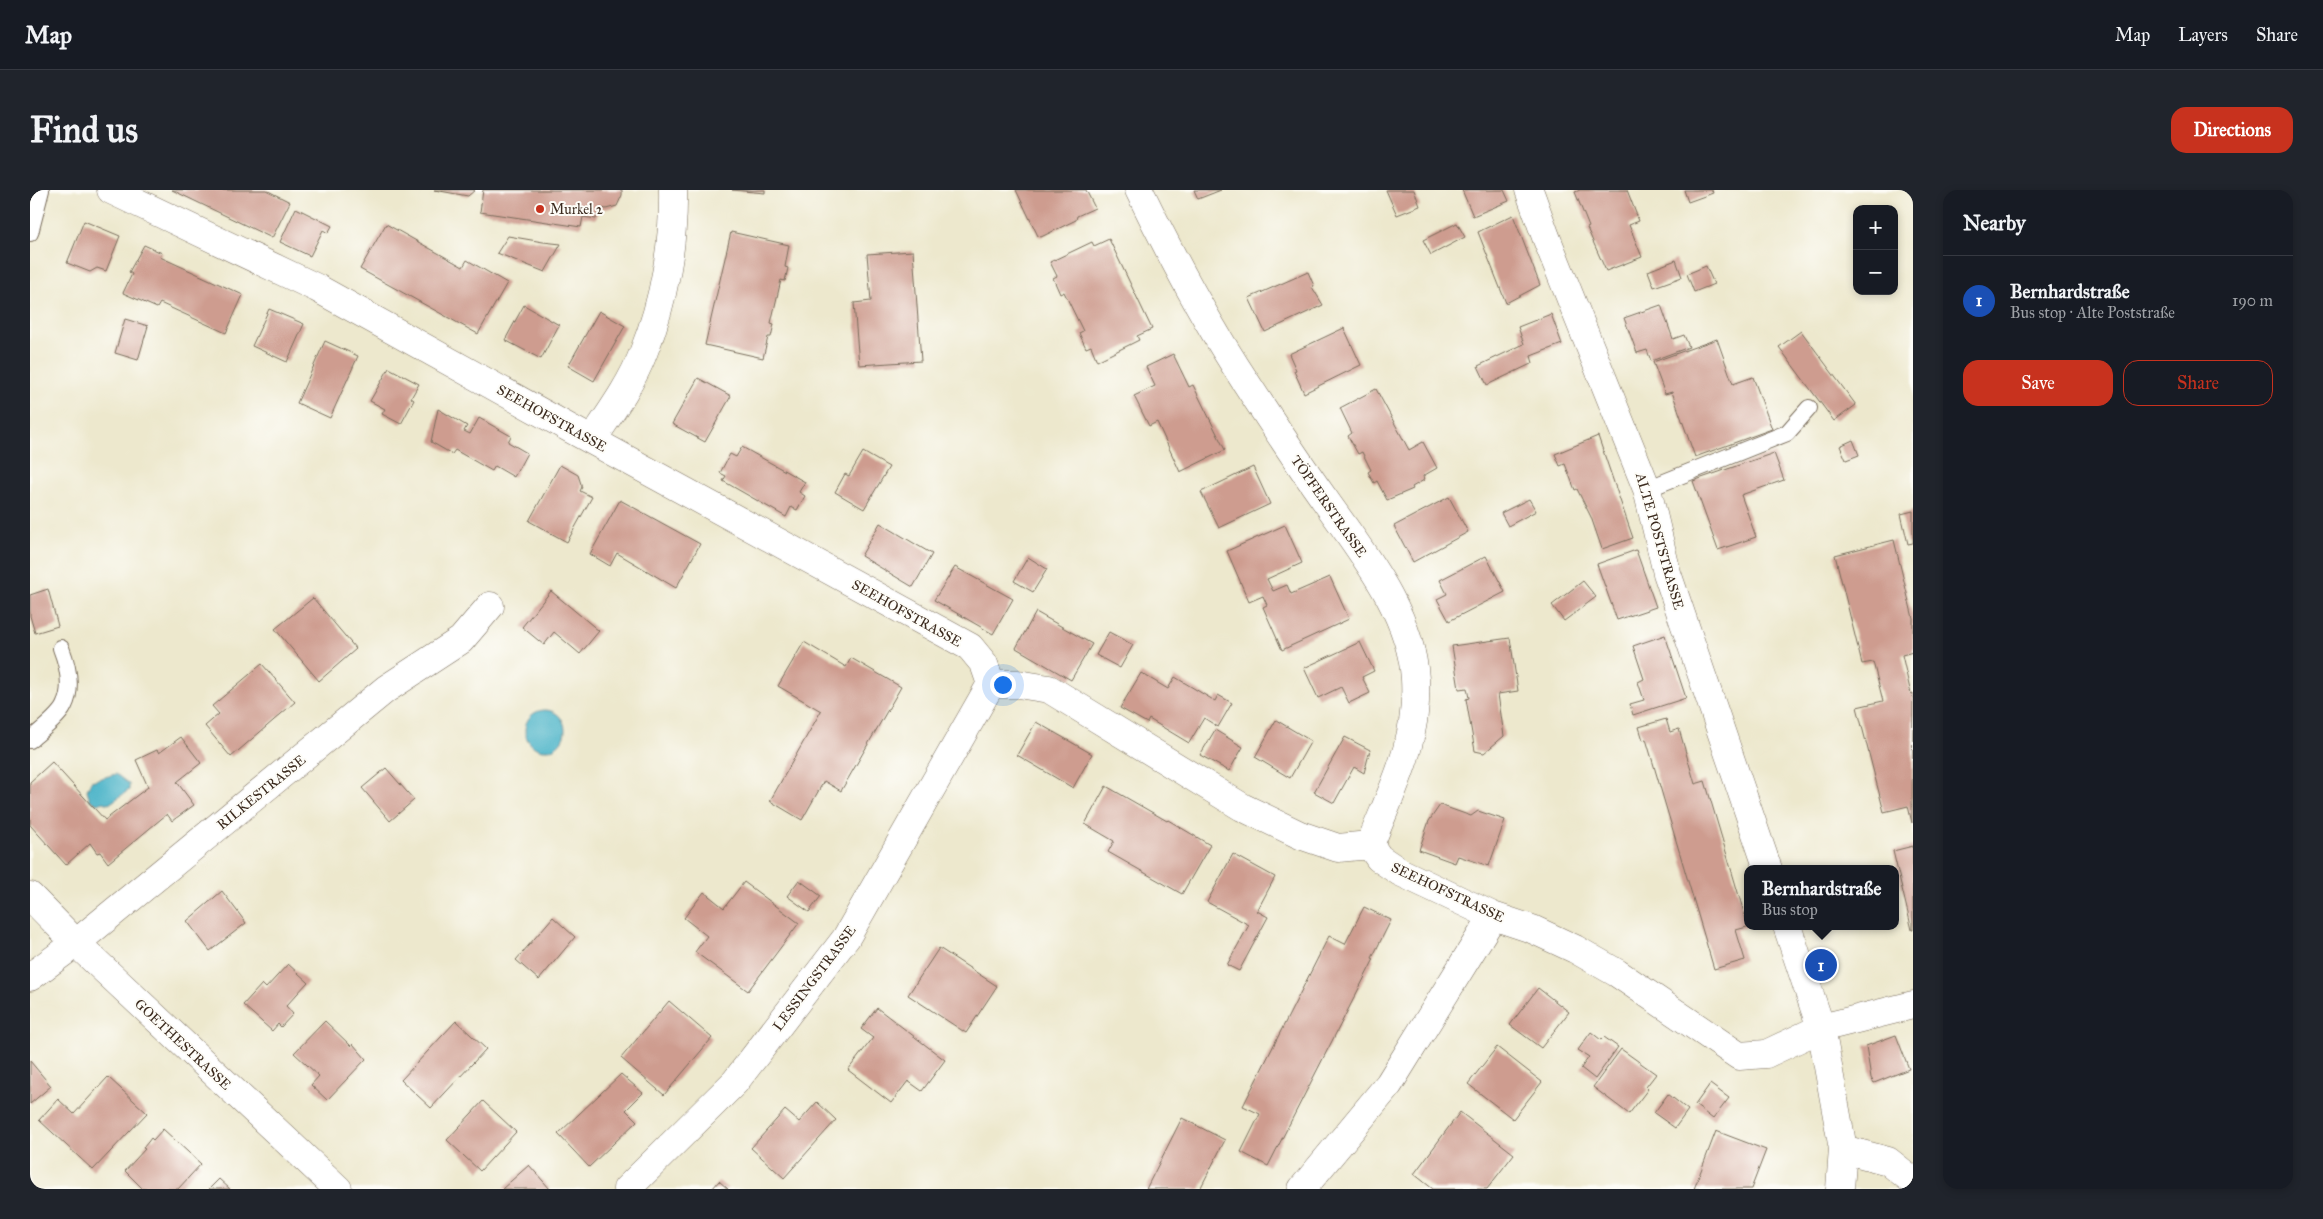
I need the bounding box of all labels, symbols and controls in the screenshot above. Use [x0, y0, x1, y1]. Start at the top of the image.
text: Map [25, 20, 72, 50]
text: Map [2115, 24, 2150, 46]
text: Layers [2178, 24, 2228, 46]
text: Share [2256, 24, 2298, 46]
button: Directions [2171, 107, 2293, 153]
text: Find us [30, 109, 138, 152]
place label: Murkel 2 [550, 201, 603, 218]
marker: Murkel 2 [534, 203, 546, 215]
map controls [1853, 205, 1898, 295]
button: + [1853, 205, 1898, 250]
text: Nearby [1963, 210, 2026, 236]
button: − [1853, 250, 1898, 295]
text: Bernhardstraße [2010, 280, 2130, 303]
text: 1 [1976, 291, 1982, 310]
text: 190 m [2232, 291, 2273, 310]
text: Bus stop · Alte Poststraße [2010, 303, 2175, 322]
button: Save [1963, 360, 2113, 406]
button: Share [2123, 360, 2273, 406]
street label: SEEHOFSTRASSE [494, 381, 610, 456]
street label: TÖPFERSTRASSE [1287, 451, 1372, 560]
street label: ALTE POSTSTRASSE [1632, 470, 1687, 611]
street label: SEEHOFSTRASSE [849, 576, 965, 651]
your location [990, 672, 1016, 698]
street label: RILKESTRASSE [214, 751, 309, 833]
street label: SEEHOFSTRASSE [1389, 859, 1507, 926]
popup [1744, 865, 1899, 930]
text: Bernhardstraße [1762, 877, 1881, 900]
text: Bus stop [1762, 900, 1818, 919]
street label: LESSINGSTRASSE [769, 922, 860, 1034]
pin: 1 [1805, 946, 1837, 984]
street label: GOETHESTRASSE [131, 995, 234, 1093]

